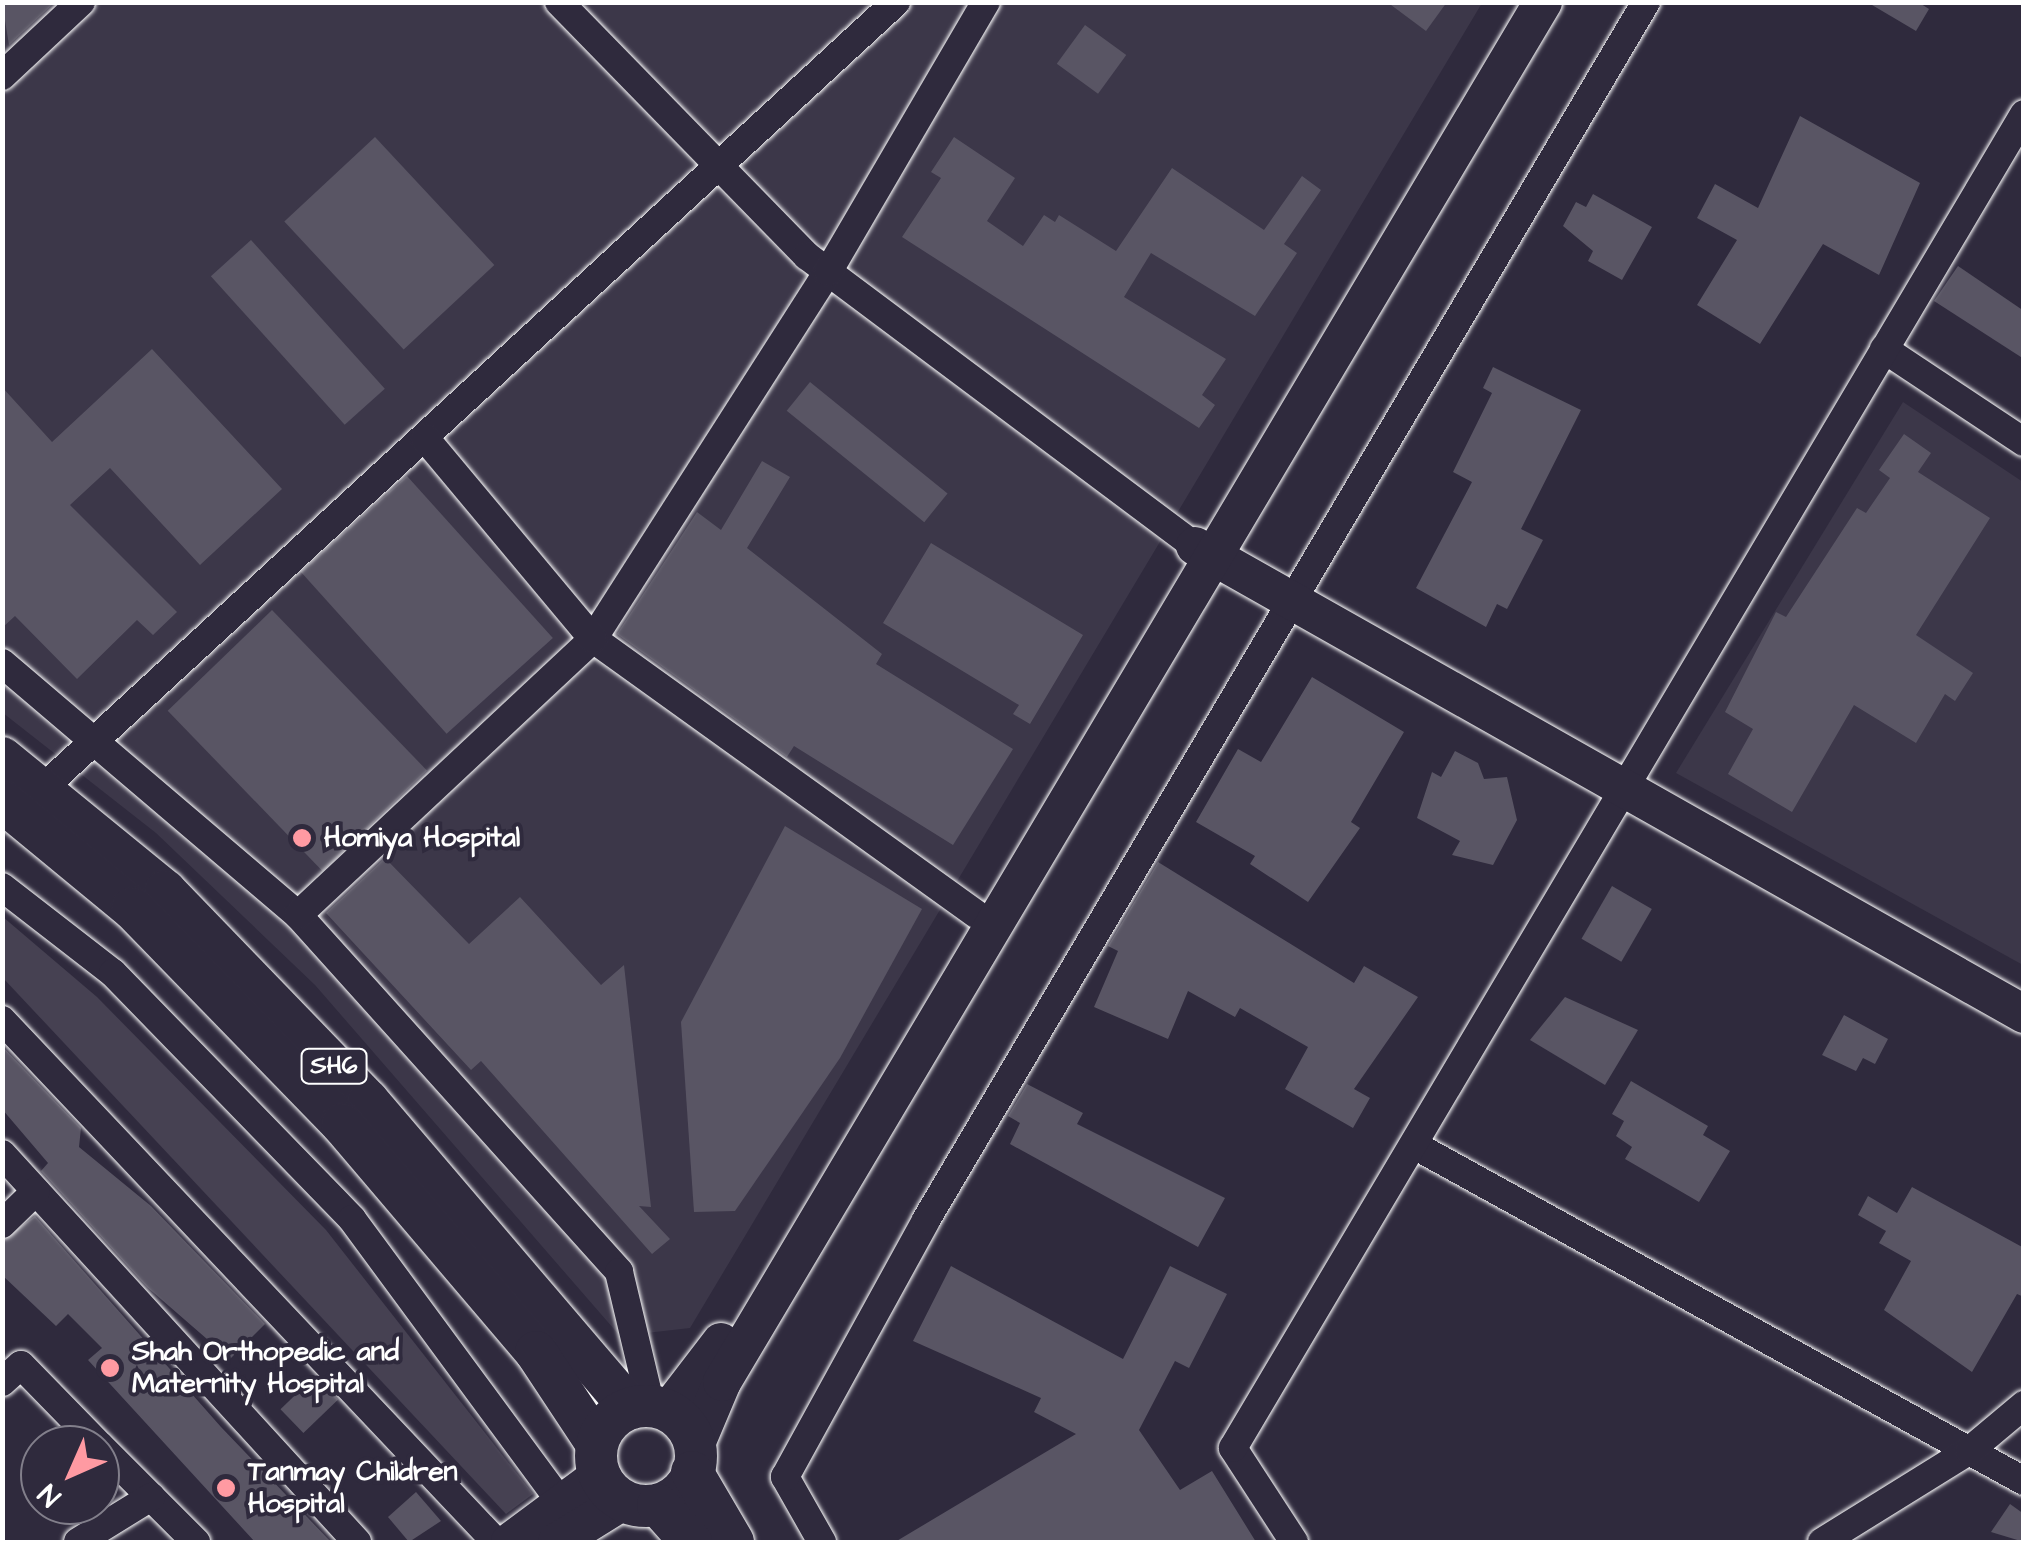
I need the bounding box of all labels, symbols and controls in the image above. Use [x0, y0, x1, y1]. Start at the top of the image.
place label: Homiya Hospital [324, 821, 520, 855]
marker: Homiya Hospital [289, 825, 315, 851]
road number: SH6 [299, 1046, 369, 1086]
place label: Shah Orthopedic and Maternity Hospital [132, 1335, 399, 1401]
marker: Shah Orthopedic and Maternity Hospital [97, 1355, 123, 1381]
north arrow [20, 1425, 120, 1525]
place label: Tanmay Children Hospital [248, 1455, 458, 1521]
text: N [30, 1475, 70, 1515]
marker: Tanmay Children Hospital [213, 1475, 239, 1501]

